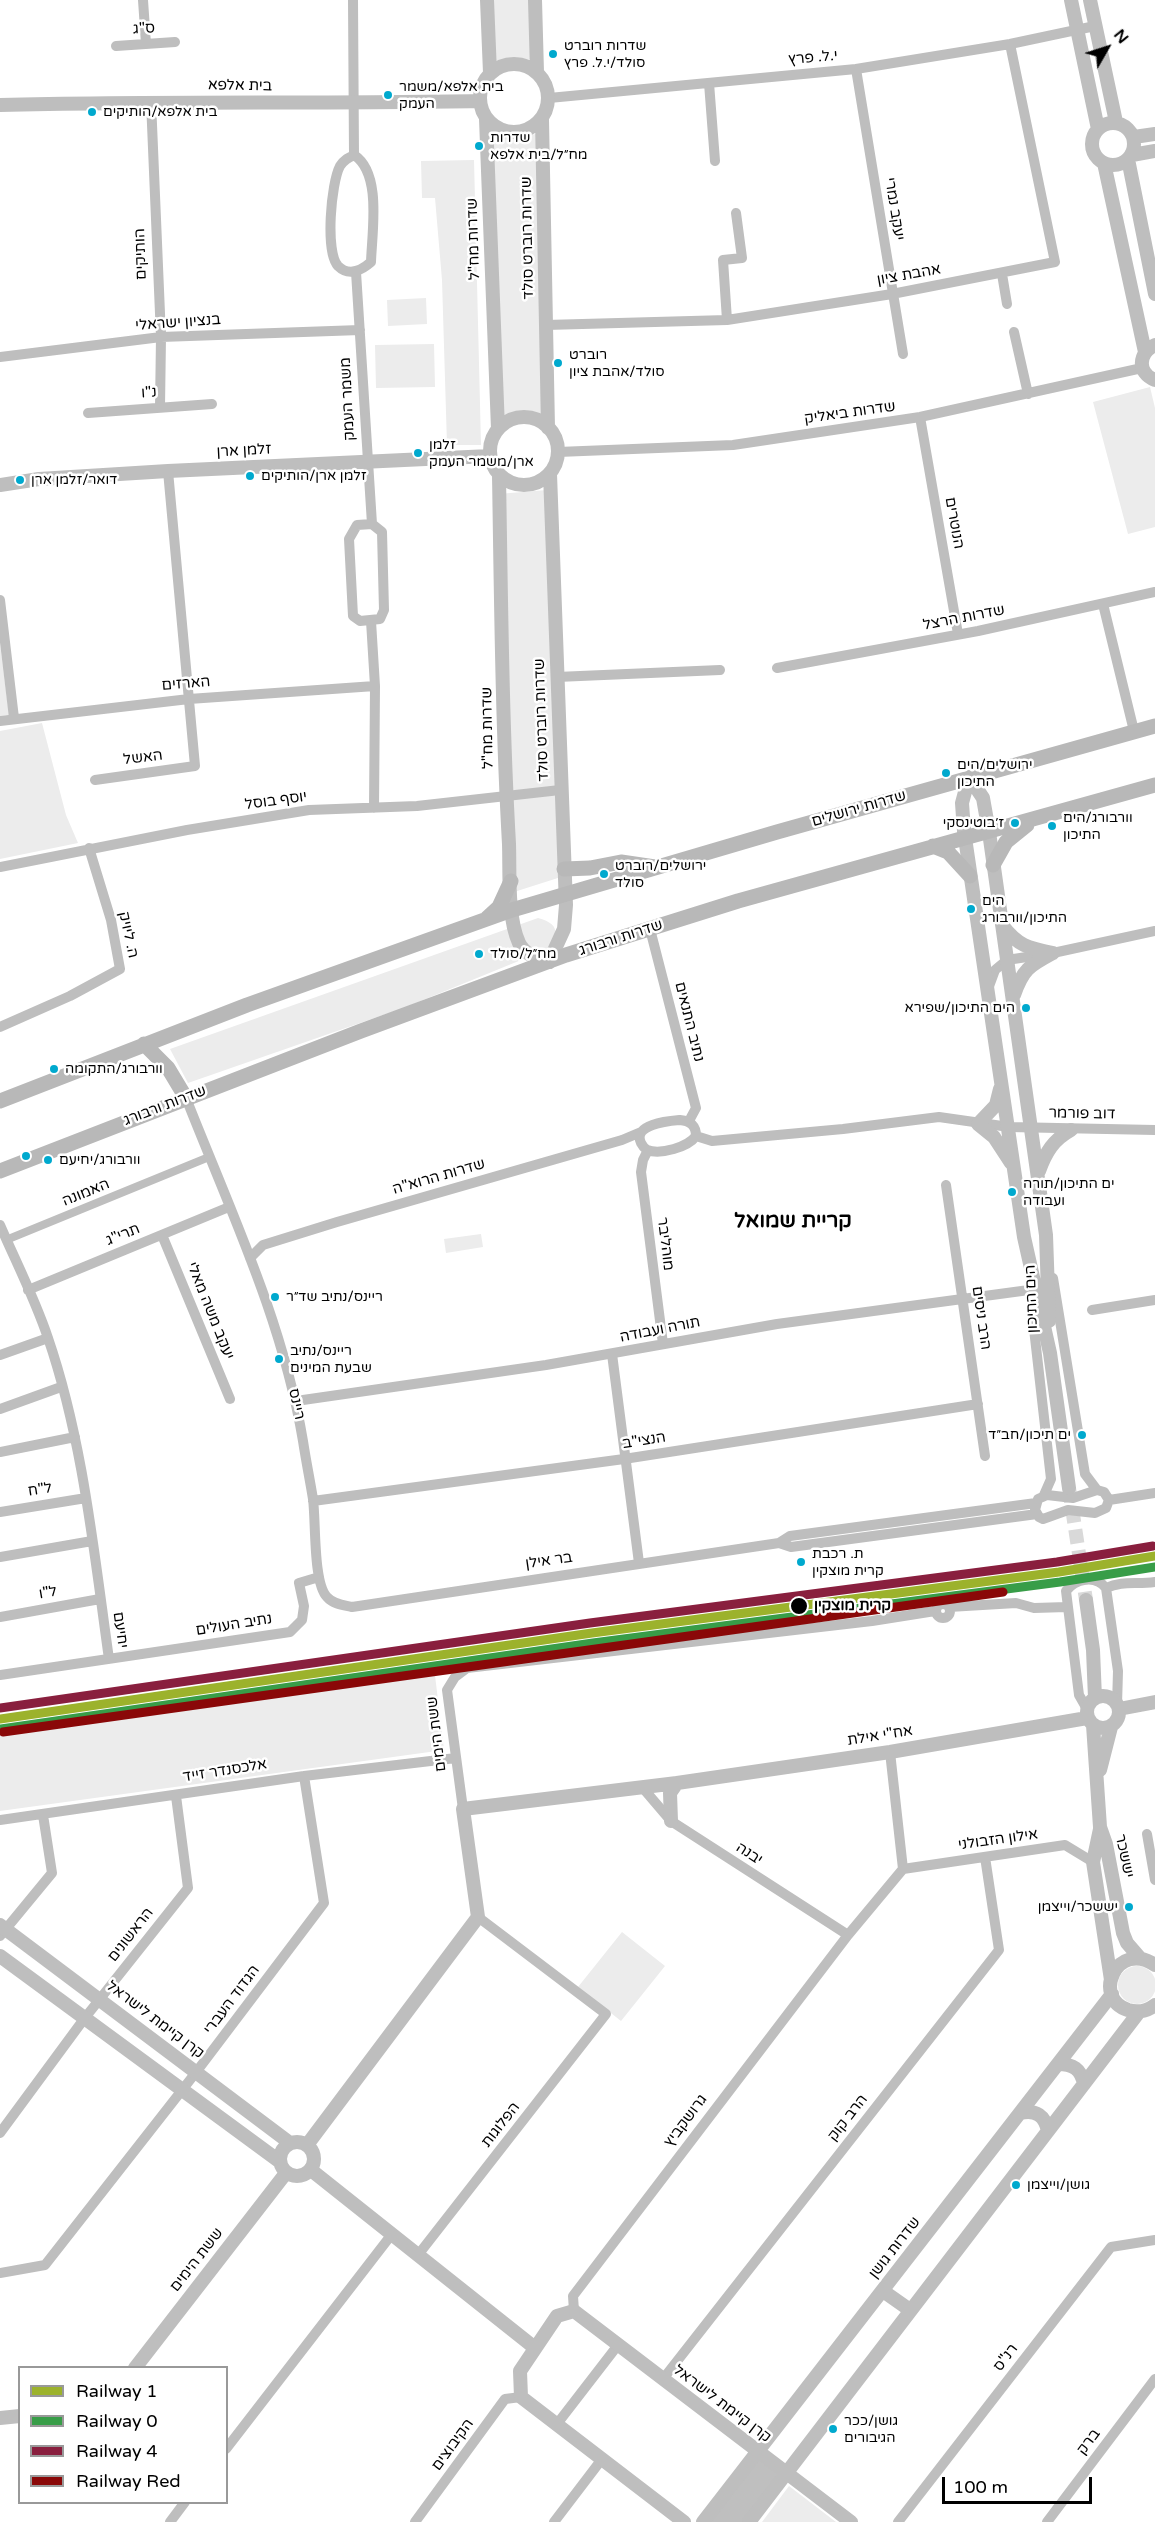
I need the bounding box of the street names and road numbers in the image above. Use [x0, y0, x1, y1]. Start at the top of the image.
street label: ס"ג [132, 19, 156, 39]
street label: י.ל. פרץ [788, 47, 838, 69]
street label: בית אלפא [208, 76, 272, 96]
street label: שדרות רוברט סולד [518, 176, 538, 300]
street label: יעקב נמרי [880, 176, 908, 242]
street label: שדרות מח"ל [464, 198, 484, 280]
street label: הותיקים [131, 228, 151, 280]
street label: אהבת ציון [876, 261, 942, 289]
street label: בנציון ישראלי [135, 311, 221, 335]
street label: משמר העמק [337, 357, 359, 441]
street label: נ"ו [141, 383, 157, 403]
street label: שדרות ביאליק [803, 398, 897, 428]
street label: זלמן ארן [216, 441, 272, 461]
street label: הנוטרים [941, 496, 967, 550]
street label: שדרות הרצל [922, 601, 1006, 635]
street label: שדרות רוברט סולד [531, 658, 553, 782]
street label: הארזים [161, 673, 211, 695]
street label: שדרות מח"ל [478, 687, 498, 769]
street label: האשל [122, 747, 164, 769]
street label: שדרות ירושלים [810, 787, 908, 831]
street label: יוסף בוסל [244, 788, 308, 814]
street label: ה. ליויק [114, 910, 142, 960]
street label: שדרות ורבורג [577, 916, 665, 960]
street label: נתיב התנאים [670, 980, 708, 1064]
street label: שדרות ורבורג [121, 1082, 209, 1130]
street label: דוב פורמר [1048, 1104, 1116, 1124]
street label: שדרות הרוא"ה [391, 1155, 487, 1199]
street label: האמונה [60, 1175, 112, 1211]
street label: מוהליבר [653, 1216, 677, 1272]
street label: תרי"ג [103, 1220, 143, 1250]
street label: יעקב משה מאלי [182, 1260, 238, 1362]
street label: הים התיכון [1022, 1264, 1042, 1334]
street label: הרב ניסים [968, 1285, 994, 1351]
street label: תורה ועבודה [618, 1313, 702, 1347]
street label: ריינס [284, 1387, 308, 1421]
street label: הנצי"ב [621, 1429, 667, 1453]
street label: ל"ח [26, 1479, 54, 1501]
street label: בר אילן [524, 1549, 574, 1573]
street label: ל"ו [37, 1583, 59, 1603]
street label: נתיב העולים [195, 1610, 273, 1640]
street label: יחיעם [109, 1611, 131, 1649]
street label: ששת הימים [423, 1695, 451, 1773]
street label: אח"י אילת [846, 1722, 914, 1750]
street label: אלכסנדר זייד [182, 1755, 268, 1787]
street label: אילון הזבולני [957, 1825, 1039, 1855]
street label: יששכר [1111, 1832, 1137, 1880]
street label: יבנה [732, 1839, 766, 1869]
street label: הראשונים [104, 1904, 158, 1966]
street label: הגדוד העברי [200, 1962, 264, 2038]
street label: קרן קיימת לישראל [103, 1977, 207, 2063]
street label: גרושקביץ [660, 2091, 712, 2151]
street label: הרב קוק [824, 2091, 872, 2145]
street label: הפלוגות [478, 2099, 524, 2151]
street label: שדרות גושן [865, 2214, 925, 2282]
street label: ששת הימים [166, 2224, 228, 2296]
street label: רנ"ס [990, 2341, 1022, 2375]
street label: קרן קיימת לישראל [670, 2361, 774, 2447]
street label: הקיבוצים [428, 2416, 478, 2474]
street label: ברק [1074, 2426, 1104, 2458]

